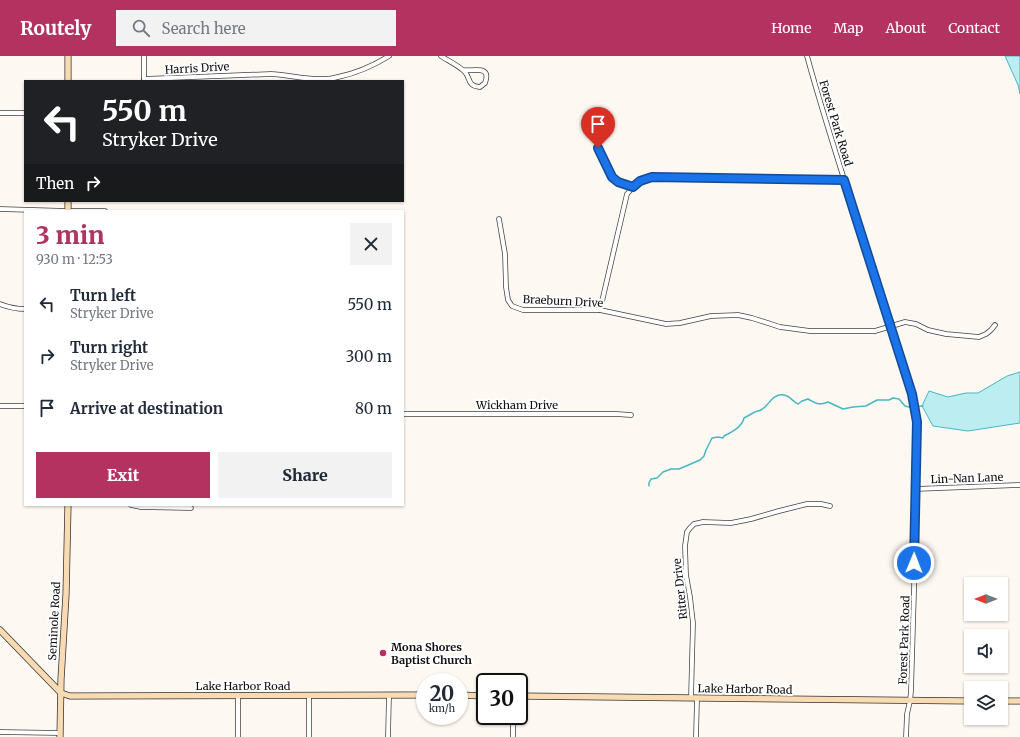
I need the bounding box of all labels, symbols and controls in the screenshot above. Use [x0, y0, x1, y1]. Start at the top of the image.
search box [116, 10, 396, 46]
text: Routely [20, 16, 92, 40]
icon: search [130, 17, 152, 39]
text: Search here [162, 19, 246, 38]
text: Home [771, 19, 812, 37]
text: Map [834, 19, 863, 37]
text: About [885, 19, 926, 37]
text: Contact [948, 19, 1000, 37]
street label: Harris Drive [164, 59, 230, 77]
street label: Forest Park Road [816, 78, 856, 168]
text: 550 m [102, 93, 187, 129]
icon: left [36, 96, 88, 148]
pin [581, 107, 615, 148]
icon: arrive [587, 113, 609, 135]
text: Stryker Drive [102, 128, 218, 151]
icon: right [82, 172, 104, 194]
text: Then [36, 174, 74, 193]
text: 3 min [36, 220, 104, 251]
button: close [350, 223, 392, 265]
text: 930 m · 12:53 [36, 251, 113, 268]
text: Turn left [70, 286, 136, 305]
street label: Braeburn Drive [522, 292, 604, 310]
icon: left [36, 293, 58, 315]
text: 550 m [347, 295, 392, 314]
text: Stryker Drive [70, 305, 154, 322]
text: Turn right [70, 338, 148, 357]
icon: right [36, 345, 58, 367]
text: 300 m [346, 347, 392, 366]
text: Stryker Drive [70, 357, 154, 374]
icon: arrive [36, 397, 58, 419]
street label: Wickham Drive [475, 398, 558, 412]
text: Arrive at destination [70, 399, 223, 418]
text: 80 m [355, 399, 392, 418]
button: Exit [36, 452, 210, 498]
button: Share [218, 452, 392, 498]
street label: Lin-Nan Lane [930, 470, 1004, 486]
position arrow [893, 542, 935, 584]
street label: Ritter Drive [670, 557, 690, 620]
north arrow [964, 577, 1008, 621]
map controls [964, 577, 1008, 725]
street label: Seminole Road [45, 581, 63, 661]
street label: Forest Park Road [895, 595, 913, 685]
button: sound [964, 629, 1008, 673]
place label: Mona Shores Baptist Church [391, 640, 473, 667]
marker: Mona Shores Baptist Church [378, 648, 388, 658]
speed limit sign: 30 [476, 673, 528, 725]
street label: Lake Harbor Road [195, 679, 291, 693]
text: 20 [430, 681, 454, 706]
street label: Lake Harbor Road [697, 681, 793, 697]
button: layers [964, 681, 1008, 725]
text: km/h [429, 702, 455, 715]

